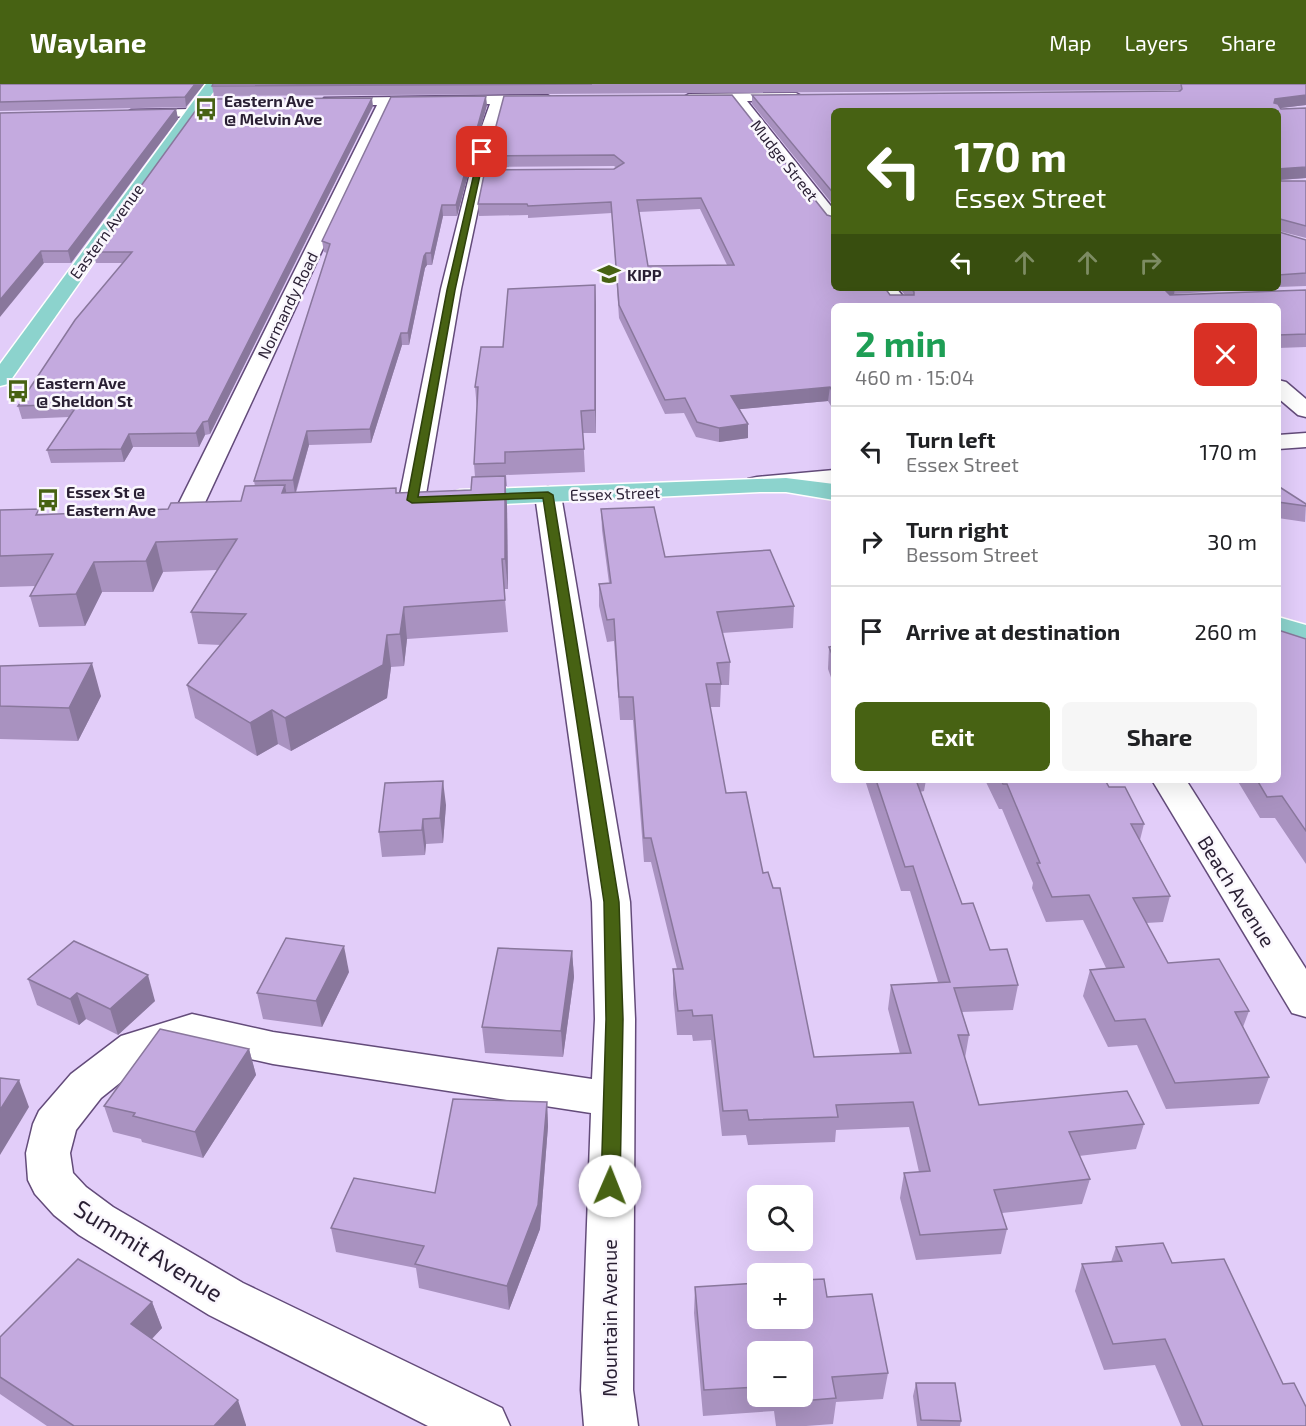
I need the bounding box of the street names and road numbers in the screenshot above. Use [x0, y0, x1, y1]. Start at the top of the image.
street label: Mudge Street [747, 116, 823, 204]
street label: Eastern Avenue [65, 180, 147, 282]
street label: Normandy Road [253, 248, 321, 362]
street label: Essex Street [570, 482, 660, 504]
street label: Beach Avenue [1193, 831, 1281, 951]
street label: Summit Avenue [69, 1193, 229, 1307]
street label: Mountain Avenue [597, 1239, 621, 1397]

